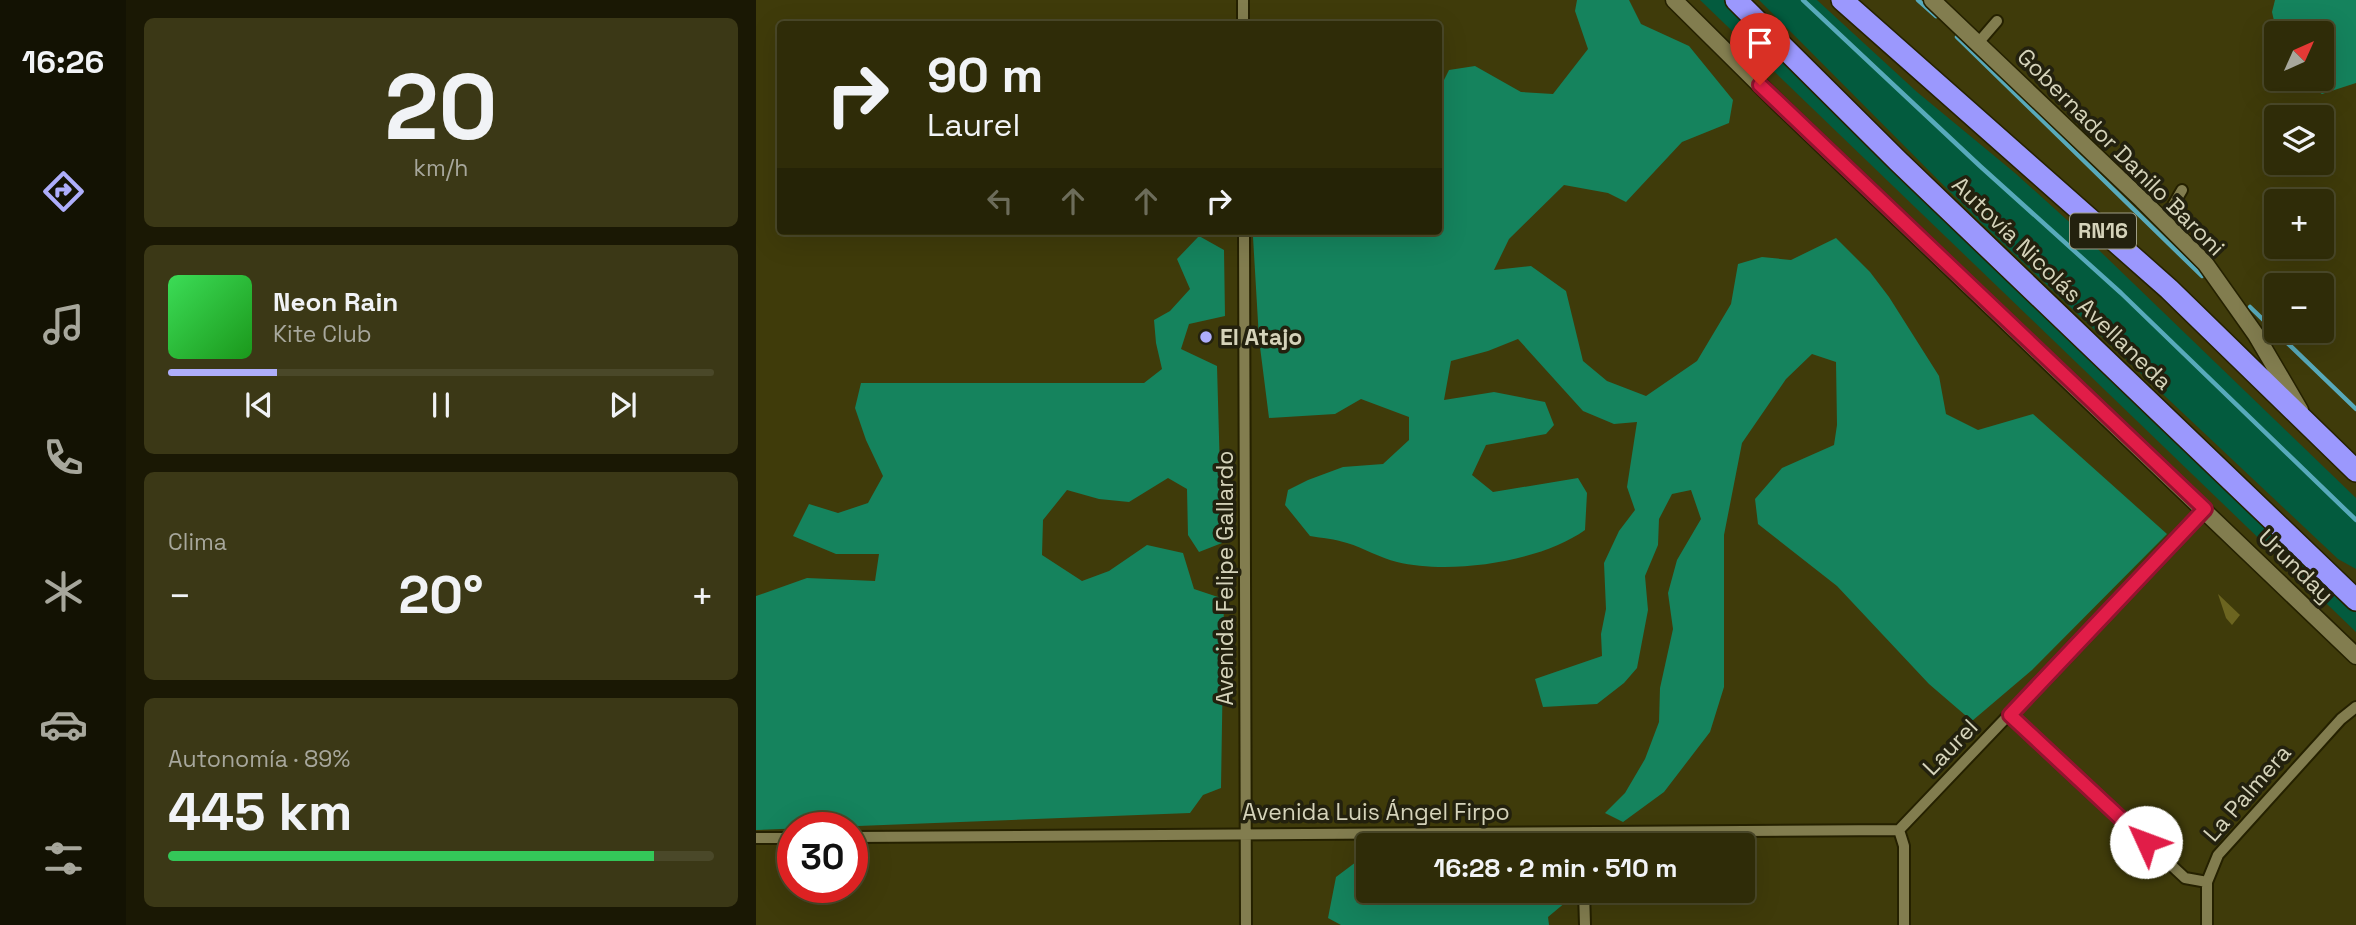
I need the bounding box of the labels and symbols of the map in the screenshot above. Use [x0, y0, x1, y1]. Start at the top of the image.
pin [1730, 13, 1790, 85]
north arrow [2264, 21, 2334, 91]
street label: Gobernador Danilo Baroni [2011, 42, 2231, 262]
street label: Autovía Nicolás Avellaneda [1946, 170, 2178, 396]
road number: RN16 [2070, 214, 2136, 248]
place label: El Atajo [1220, 322, 1302, 352]
marker: El Atajo [1198, 329, 1214, 345]
street label: Avenida Felipe Gallardo [1210, 451, 1240, 706]
street label: Urunday [2252, 523, 2340, 609]
street label: Laurel [1916, 712, 1984, 782]
street label: La Palmera [2197, 738, 2297, 848]
street label: Avenida Luis Ángel Firpo [1242, 797, 1510, 827]
position arrow [2109, 805, 2183, 879]
speed limit sign: 30 [777, 812, 868, 903]

